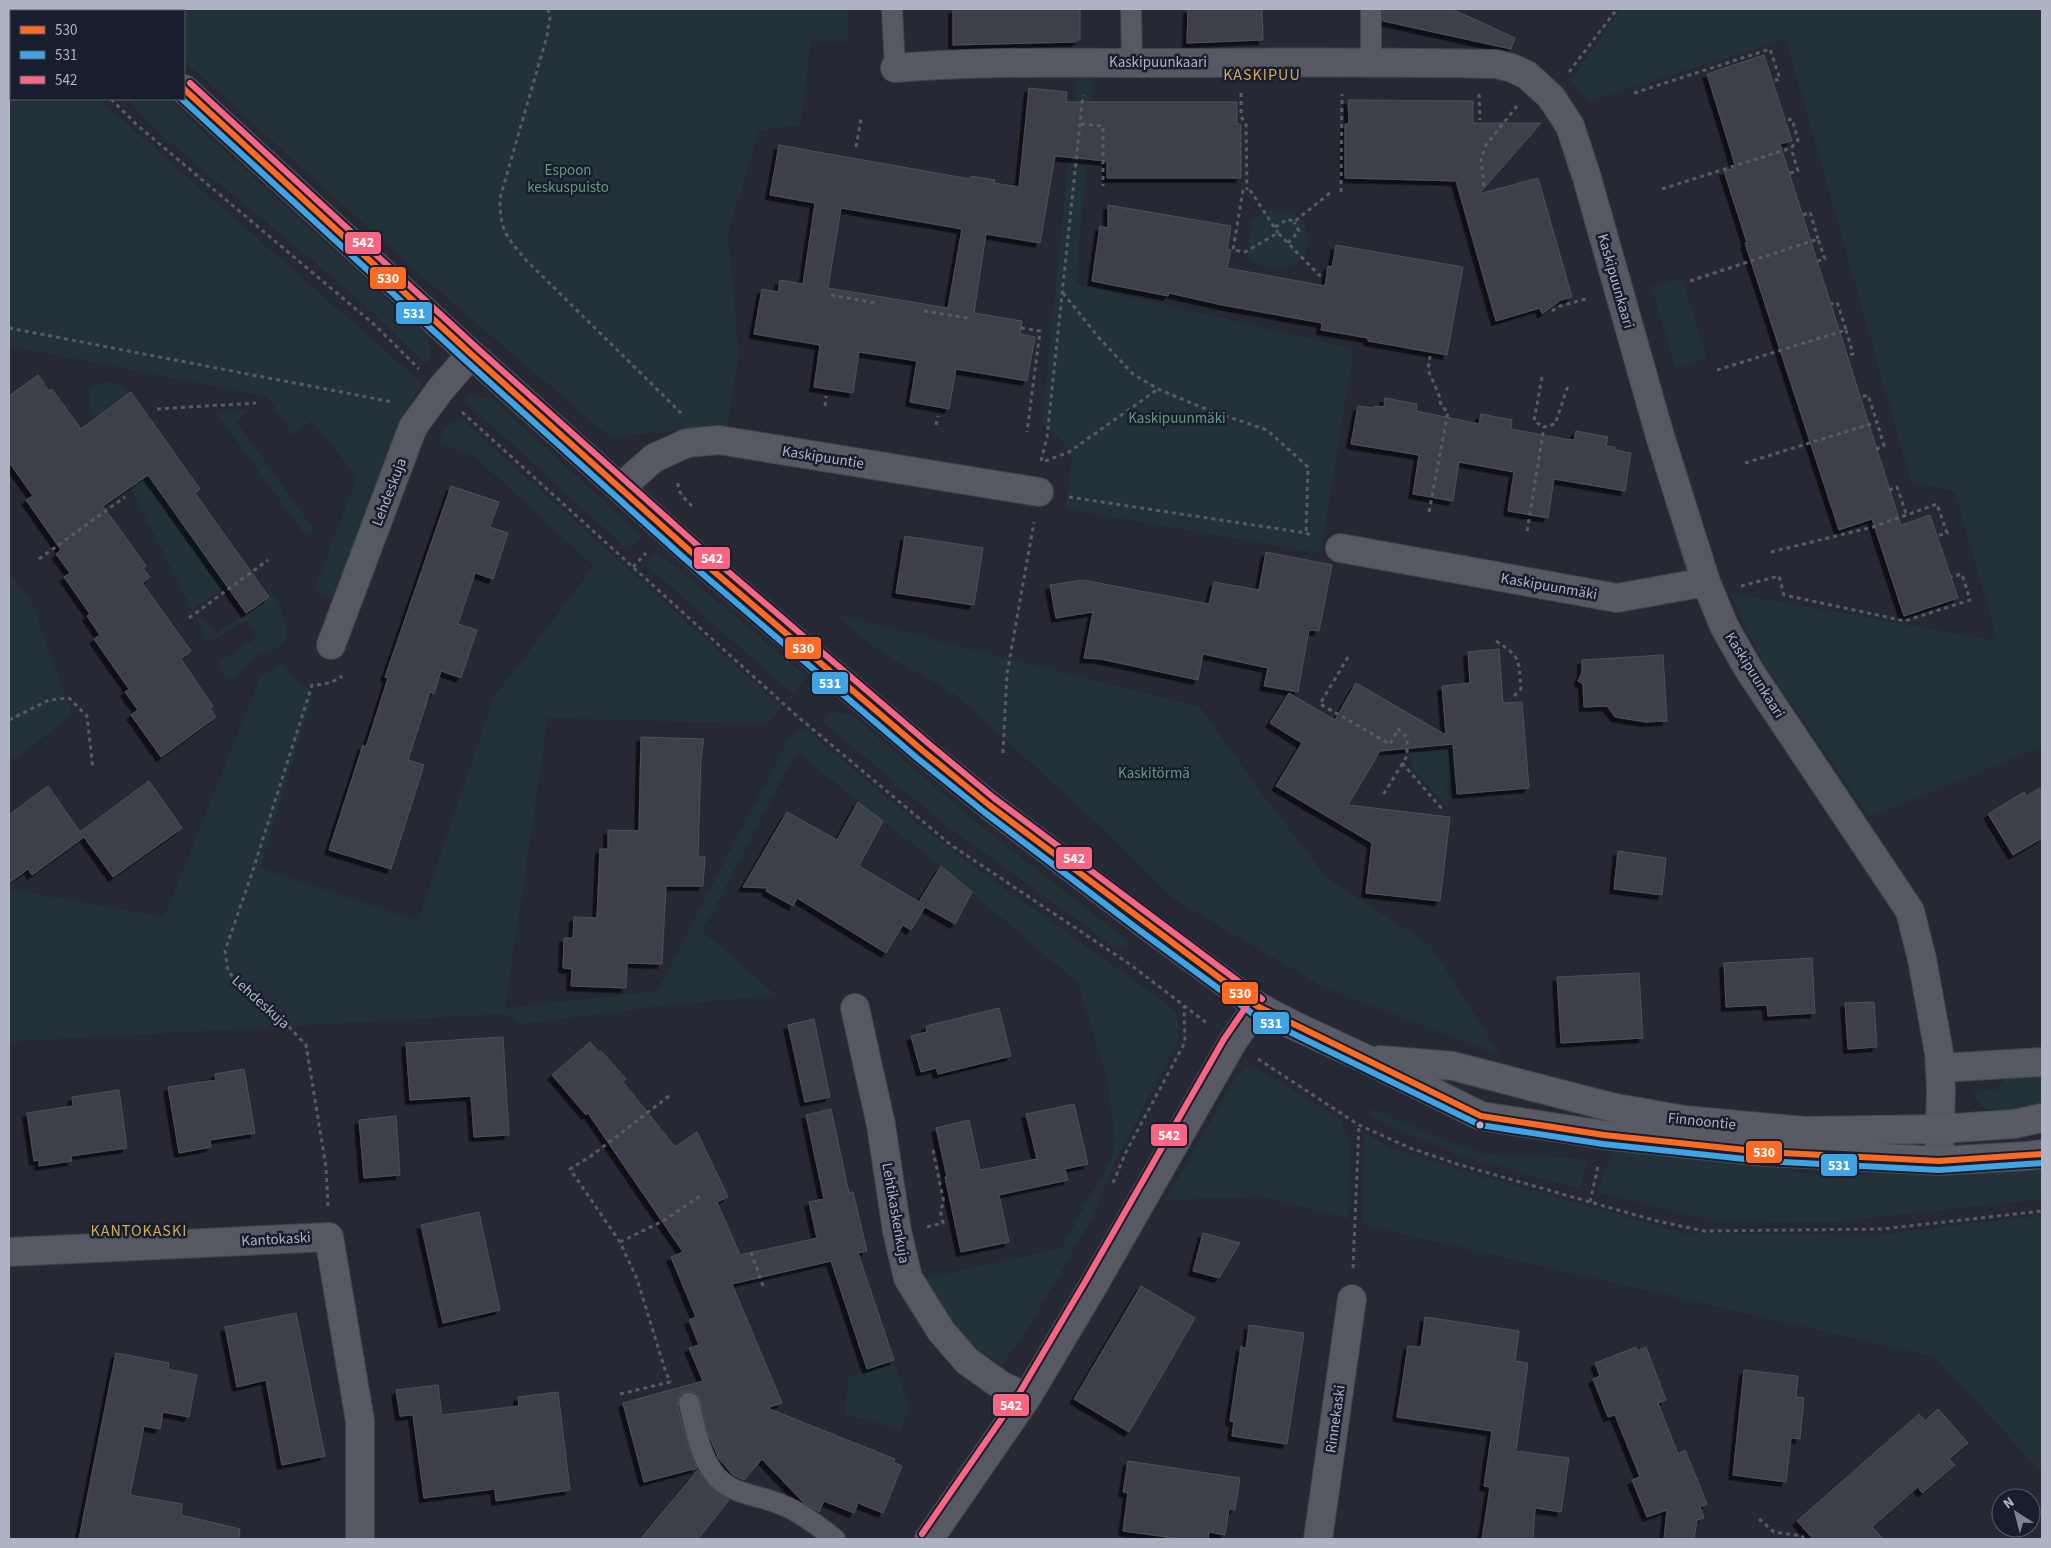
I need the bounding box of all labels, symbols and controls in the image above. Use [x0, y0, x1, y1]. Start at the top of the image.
legend [10, 10, 185, 100]
text: 530 [55, 20, 77, 41]
text: 531 [55, 45, 77, 66]
street label: Kaskipuunkaari [1109, 52, 1207, 73]
district label: KASKIPUU [1223, 64, 1301, 86]
text: 542 [55, 70, 77, 91]
park label: Espoon keskuspuisto [527, 160, 609, 198]
line badge: 542 [344, 231, 382, 255]
street label: Kaskipuunkaari [1592, 231, 1639, 331]
text: 542 [352, 233, 374, 253]
line badge: 530 [369, 266, 407, 290]
text: 530 [377, 269, 399, 289]
line badge: 531 [395, 301, 433, 325]
text: 531 [403, 304, 425, 324]
park label: Kaskipuunmäki [1128, 408, 1226, 429]
street label: Kaskipuuntie [780, 441, 865, 474]
street label: Lehdeskuja [367, 455, 412, 529]
line badge: 542 [693, 546, 731, 570]
text: 542 [701, 549, 723, 569]
street label: Kaskipuunmäki [1499, 568, 1599, 605]
street label: Kaskipuunkaari [1720, 628, 1789, 722]
line badge: 530 [784, 636, 822, 660]
text: 530 [792, 639, 814, 659]
line badge: 531 [811, 671, 849, 695]
text: 531 [819, 674, 841, 694]
park label: Kaskitörmä [1118, 763, 1190, 784]
line badge: 542 [1055, 846, 1093, 870]
text: 542 [1063, 849, 1085, 869]
street label: Lehdeskuja [227, 971, 294, 1034]
line badge: 530 [1221, 981, 1259, 1005]
text: 530 [1229, 984, 1251, 1004]
line badge: 531 [1252, 1011, 1290, 1035]
text: 531 [1260, 1014, 1282, 1034]
street label: Finnoontie [1667, 1107, 1737, 1136]
unlabelled marker [1475, 1120, 1485, 1130]
line badge: 542 [1150, 1123, 1188, 1147]
text: 542 [1158, 1126, 1180, 1146]
line badge: 530 [1745, 1140, 1783, 1164]
text: 530 [1753, 1143, 1775, 1163]
line badge: 531 [1820, 1153, 1858, 1177]
text: 531 [1828, 1156, 1850, 1176]
street label: Lehtikaskenkuja [876, 1161, 915, 1265]
district label: KANTOKASKI [91, 1220, 187, 1242]
street label: Kantokaski [241, 1227, 311, 1252]
street label: Rinnekaski [1320, 1384, 1351, 1454]
line badge: 542 [992, 1393, 1030, 1417]
text: 542 [1000, 1396, 1022, 1416]
north arrow [1991, 1488, 2041, 1538]
text: N [1999, 1492, 2019, 1514]

